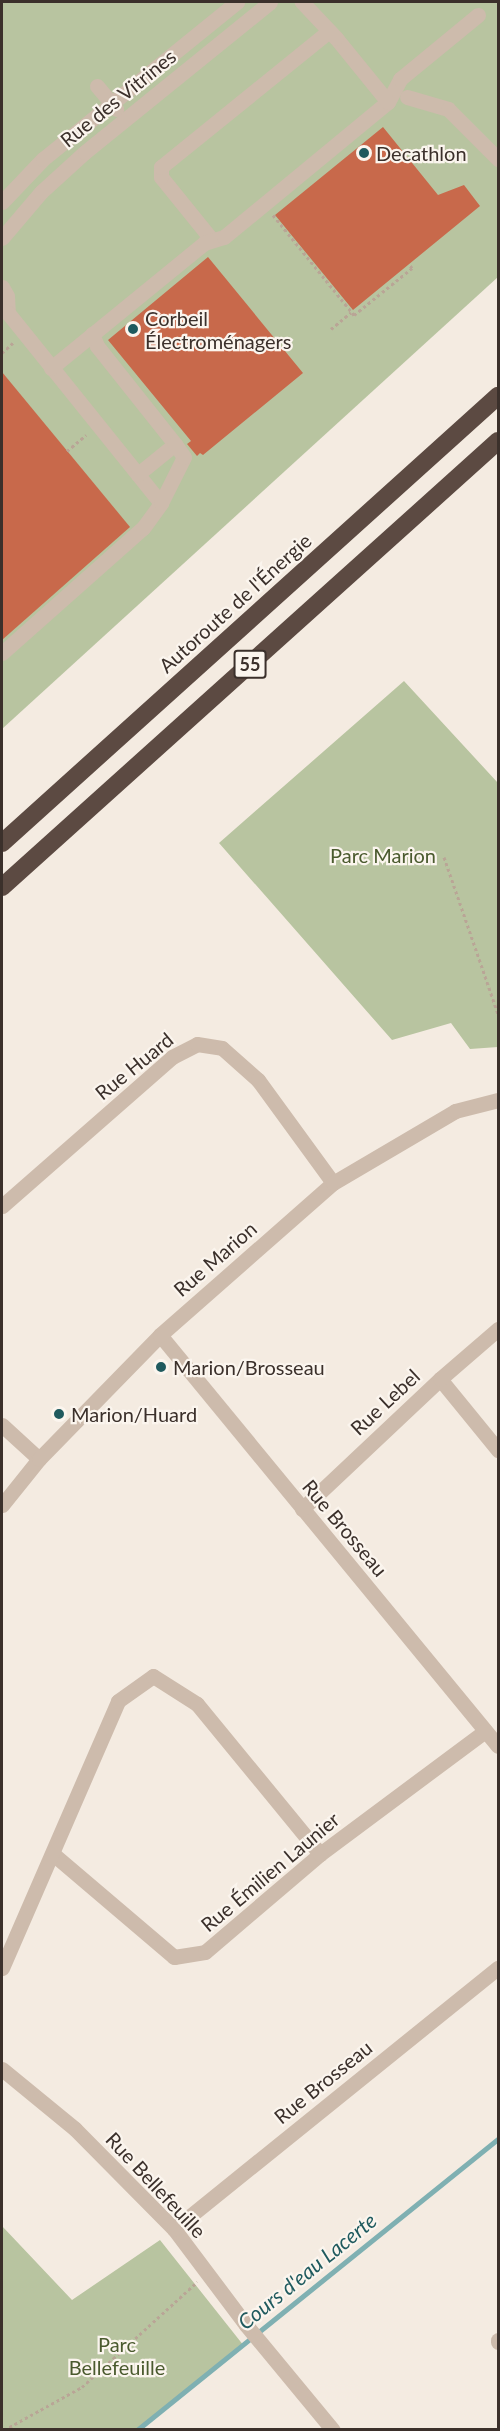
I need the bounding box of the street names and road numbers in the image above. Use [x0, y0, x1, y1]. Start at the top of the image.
street label: Rue des Vitrines [55, 44, 181, 152]
street label: Autoroute de l'Énergie [154, 528, 316, 678]
road number: 55 [234, 649, 266, 679]
street label: Rue Huard [90, 1027, 178, 1105]
street label: Rue Marion [169, 1217, 261, 1301]
street label: Rue Lebel [346, 1364, 424, 1440]
street label: Rue Brosseau [298, 1475, 392, 1581]
street label: Rue Émilien Launier [196, 1807, 344, 1937]
street label: Rue Brosseau [269, 2035, 377, 2129]
street label: Rue Bellefeuille [101, 2127, 211, 2243]

